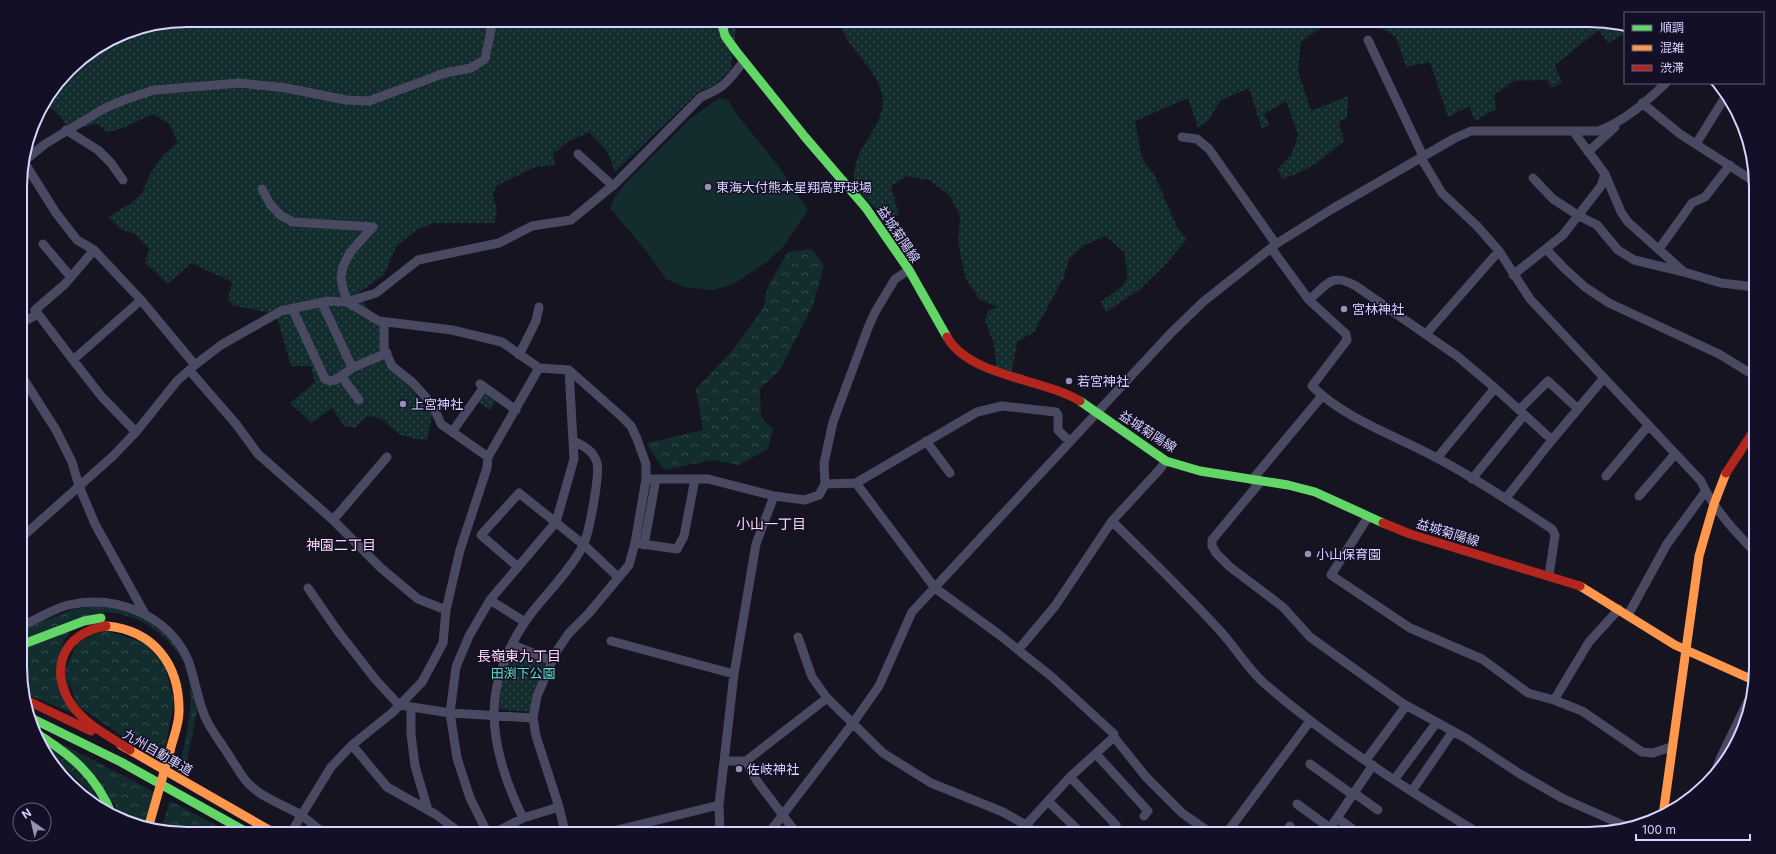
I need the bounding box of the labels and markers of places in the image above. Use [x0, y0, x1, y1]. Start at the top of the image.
place label: 東海大付熊本星翔高野球場 [716, 179, 872, 195]
marker: 東海大付熊本星翔高野球場 [703, 182, 713, 192]
place label: 宮林神社 [1352, 301, 1404, 317]
marker: 宮林神社 [1339, 304, 1349, 314]
place label: 若宮神社 [1077, 373, 1129, 389]
marker: 若宮神社 [1064, 376, 1074, 386]
place label: 上宮神社 [411, 396, 463, 412]
marker: 上宮神社 [398, 399, 408, 409]
place label: 小山保育園 [1316, 546, 1381, 562]
marker: 小山保育園 [1303, 549, 1313, 559]
place label: 佐岐神社 [747, 761, 799, 777]
marker: 佐岐神社 [734, 764, 744, 774]

